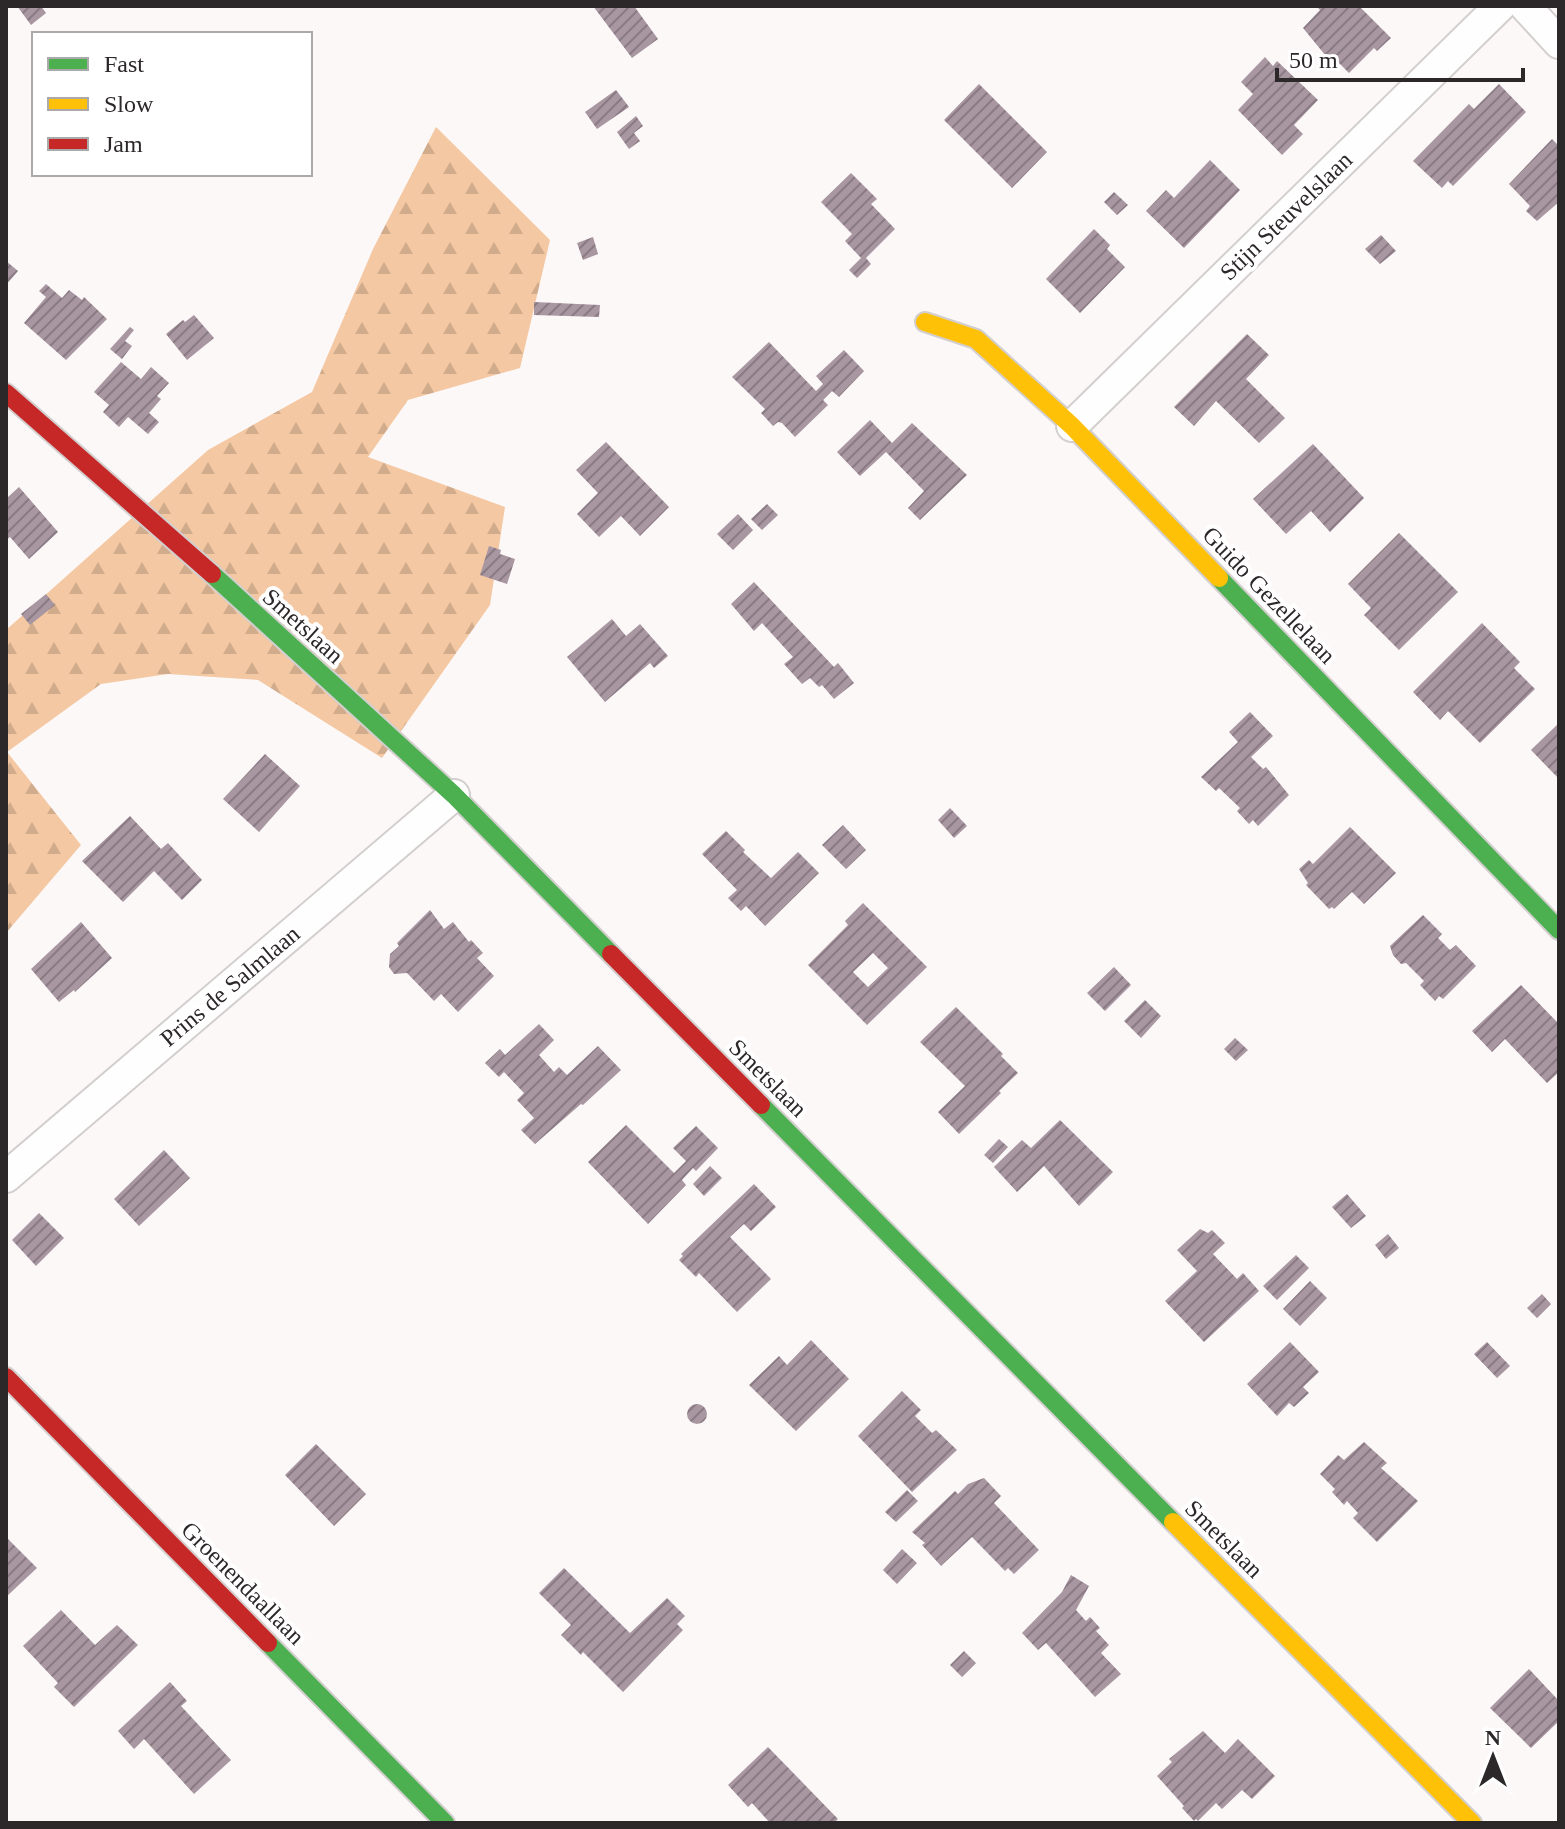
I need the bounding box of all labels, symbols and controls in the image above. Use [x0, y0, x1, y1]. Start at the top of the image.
legend [32, 32, 312, 176]
scale bar [1277, 32, 1523, 82]
text: 50 m [1289, 47, 1338, 73]
text: Fast [104, 51, 144, 77]
text: Slow [104, 91, 154, 117]
text: Jam [104, 131, 143, 157]
street label: Stijn Steuvelslaan [1215, 147, 1357, 285]
street label: Guido Gezellelaan [1197, 521, 1341, 669]
street label: Smetslaan [258, 583, 348, 669]
street label: Prins de Salmlaan [155, 920, 305, 1052]
street label: Smetslaan [724, 1034, 812, 1122]
street label: Smetslaan [1180, 1495, 1268, 1583]
street label: Groenendaallaan [176, 1516, 310, 1650]
north arrow [1453, 1717, 1533, 1797]
text: N [1485, 1725, 1501, 1750]

